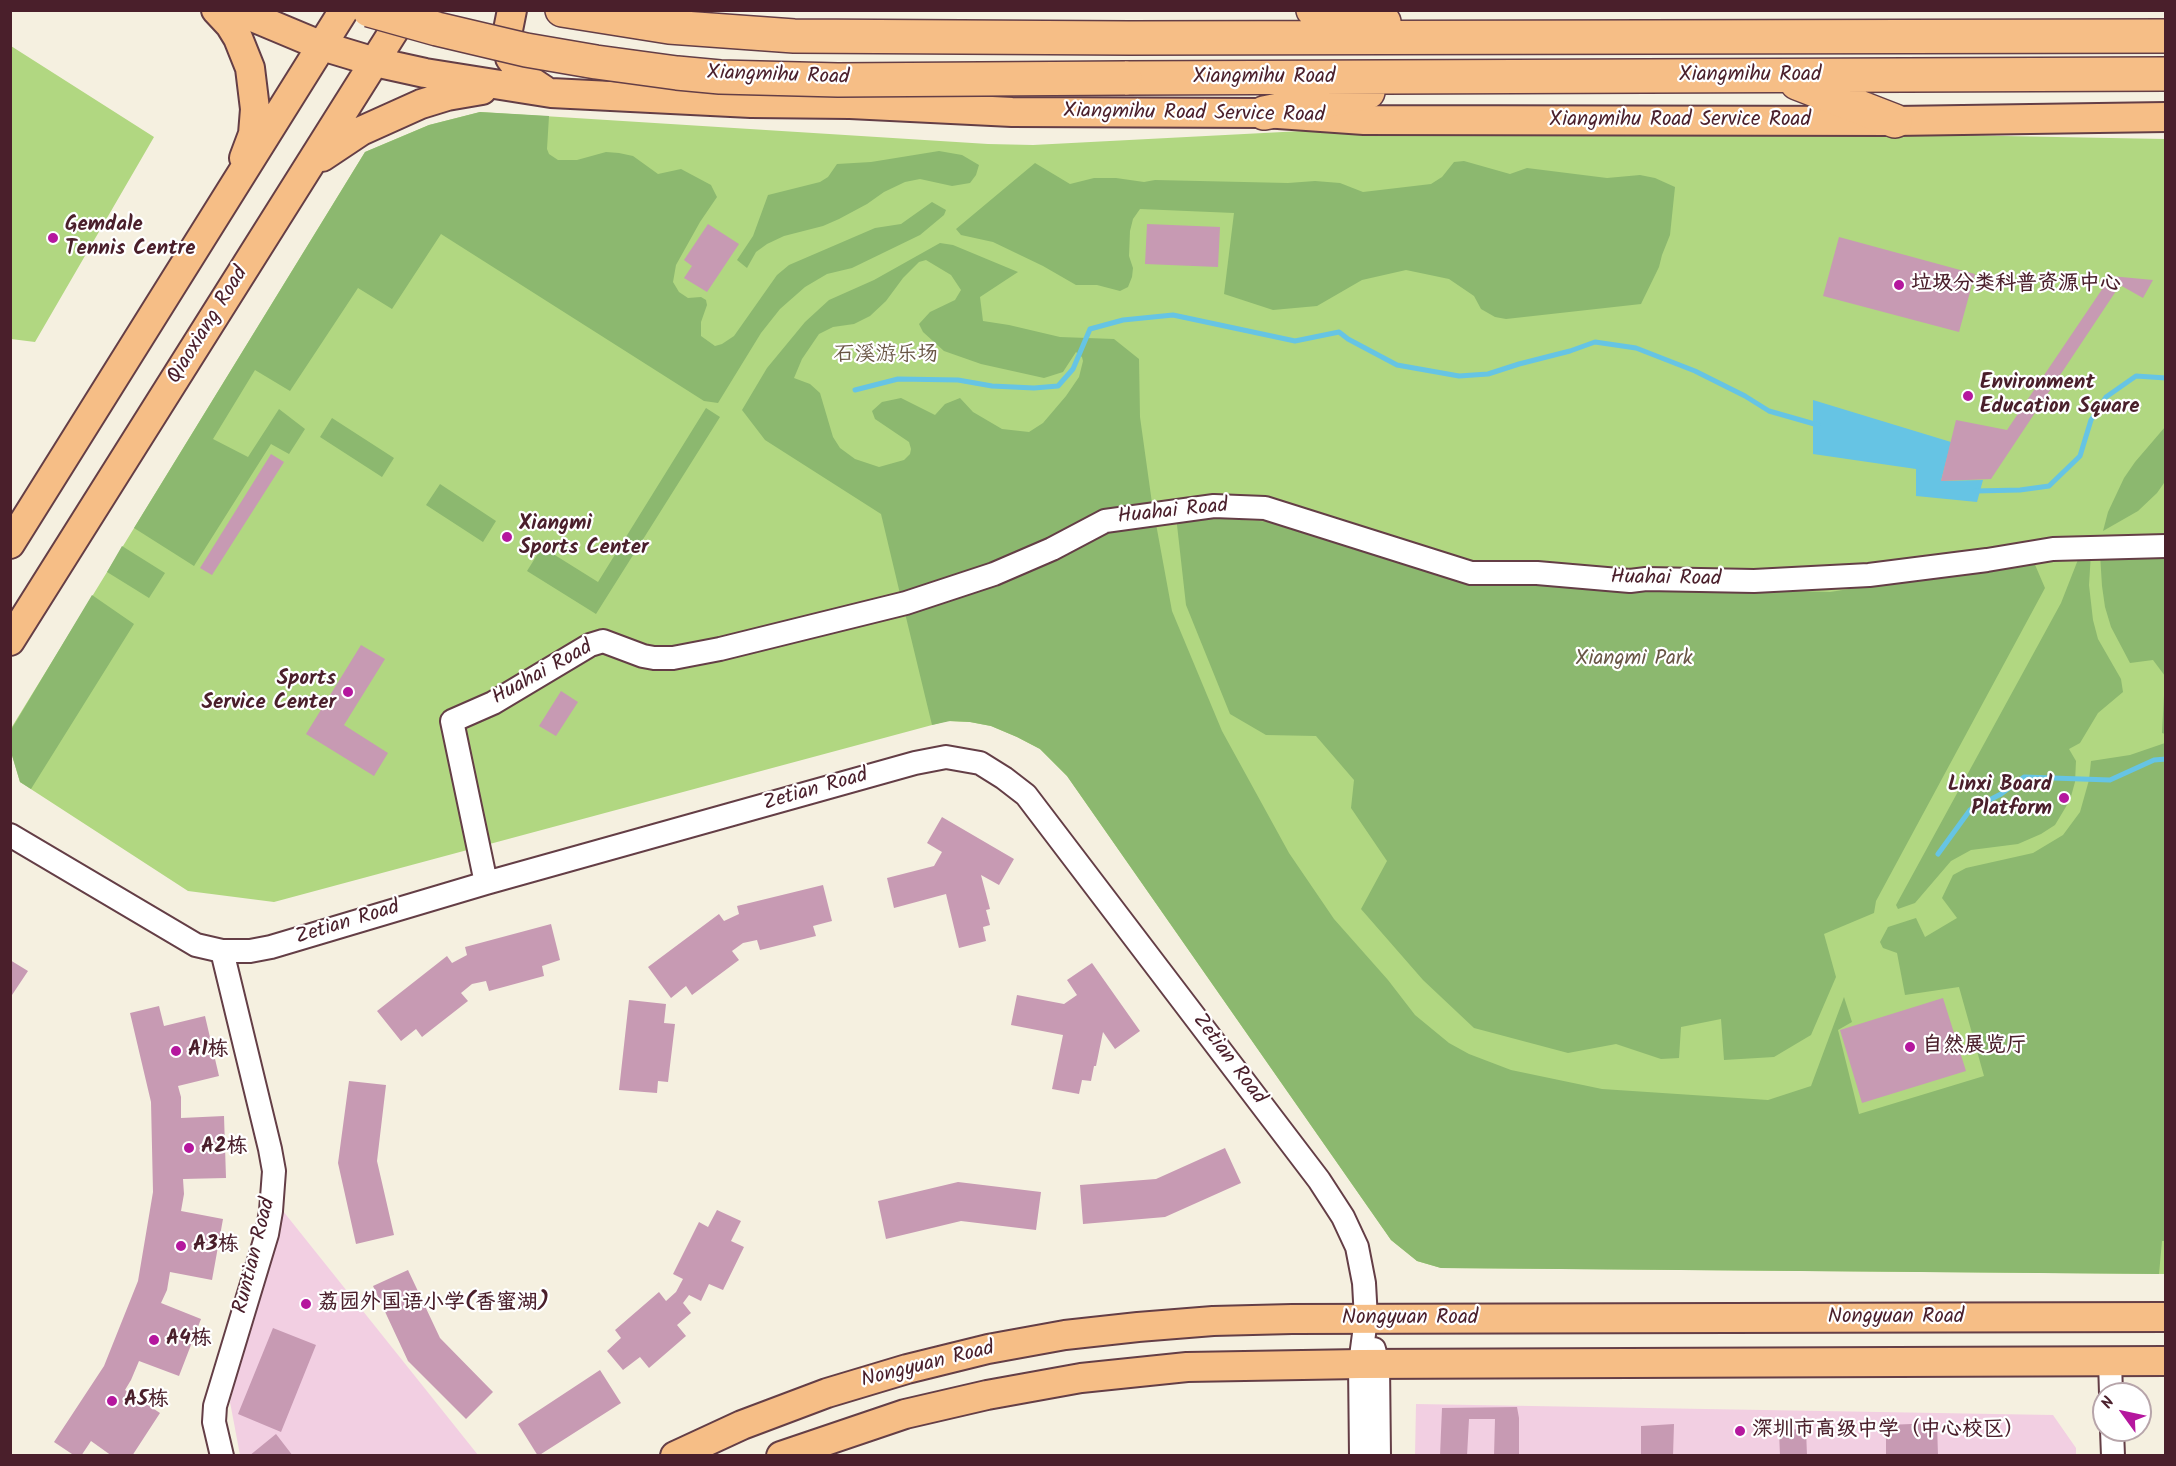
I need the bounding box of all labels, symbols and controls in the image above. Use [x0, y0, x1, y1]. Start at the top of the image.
street label: Xiangmihu Road [706, 62, 850, 92]
street label: Xiangmihu Road [1679, 63, 1821, 89]
street label: Xiangmihu Road [1193, 65, 1335, 91]
street label: Xiangmihu Road Service Road [1063, 100, 1325, 130]
street label: Xiangmihu Road Service Road [1549, 108, 1811, 134]
place label: Gemdale Tennis Centre [65, 213, 195, 263]
marker: Gemdale Tennis Centre [46, 231, 60, 245]
street label: Qiaoxiang Road [163, 263, 255, 389]
place label: 垃圾分类科普资源中心 [1911, 272, 2121, 298]
marker: 垃圾分类科普资源中心 [1892, 278, 1906, 292]
park label: 石溪游乐场 [834, 343, 938, 369]
place label: Environment Education Square [1980, 371, 2140, 421]
marker: Environment Education Square [1961, 389, 1975, 403]
street label: Huahai Road [1117, 495, 1229, 531]
place label: Xiangmi Sports Center [519, 512, 649, 562]
marker: Xiangmi Sports Center [500, 530, 514, 544]
street label: Huahai Road [1610, 566, 1722, 594]
street label: Huahai Road [489, 636, 597, 712]
park label: Xiangmi Park [1575, 647, 1693, 673]
place label: Sports Service Center [201, 667, 336, 717]
marker: Sports Service Center [341, 685, 355, 699]
street label: Zetian Road [761, 764, 871, 818]
place label: Linxi Board Platform [1948, 773, 2052, 823]
marker: Linxi Board Platform [2057, 791, 2071, 805]
street label: Zetian Road [293, 896, 403, 952]
street label: Zetian Road [1186, 1010, 1270, 1110]
place label: 自然展览厅 [1922, 1034, 2027, 1060]
place label: A1栋 [188, 1038, 229, 1064]
marker: 自然展览厅 [1903, 1040, 1917, 1054]
marker: A1栋 [169, 1044, 183, 1058]
place label: A2栋 [201, 1135, 247, 1161]
marker: A2栋 [182, 1141, 196, 1155]
street label: Runtian Road [229, 1196, 283, 1316]
place label: A3栋 [193, 1233, 239, 1259]
marker: A3栋 [174, 1239, 188, 1253]
place label: 荔园外国语小学(香蜜湖) [318, 1291, 549, 1317]
marker: 荔园外国语小学(香蜜湖) [299, 1297, 313, 1311]
street label: Nongyuan Road [1828, 1305, 1964, 1331]
street label: Nongyuan Road [1342, 1306, 1478, 1332]
place label: A4栋 [166, 1327, 212, 1353]
marker: A4栋 [147, 1333, 161, 1347]
street label: Nongyuan Road [859, 1337, 997, 1395]
north arrow [2092, 1382, 2152, 1442]
place label: A5栋 [124, 1388, 169, 1414]
text: N [2095, 1392, 2121, 1414]
marker: A5栋 [105, 1394, 119, 1408]
place label: 深圳市高级中学（中心校区） [1752, 1418, 2025, 1444]
marker: 深圳市高级中学（中心校区） [1733, 1424, 1747, 1438]

